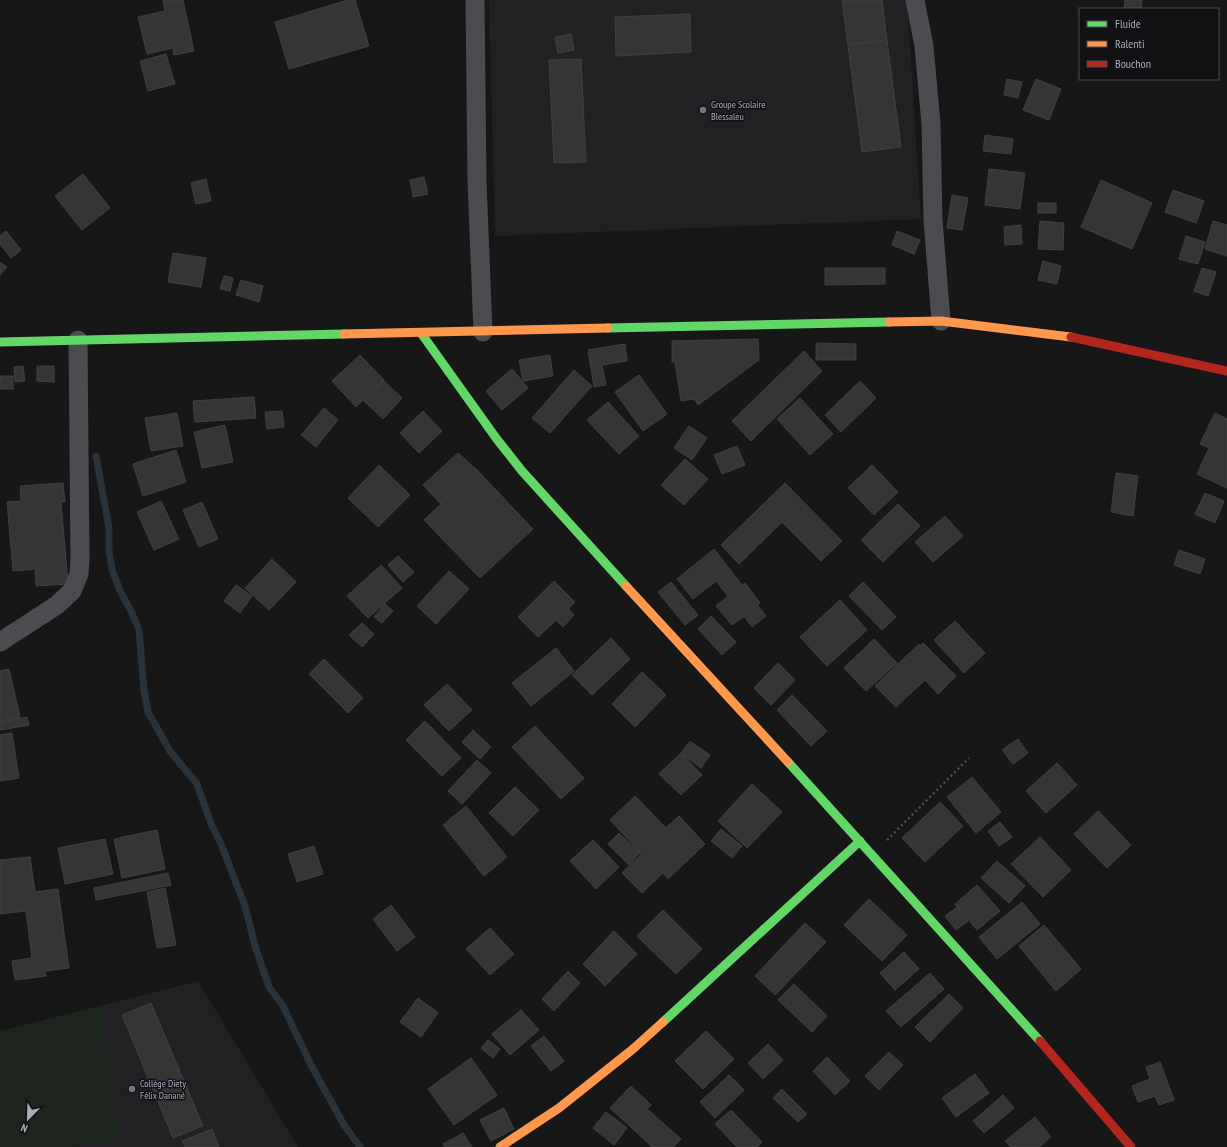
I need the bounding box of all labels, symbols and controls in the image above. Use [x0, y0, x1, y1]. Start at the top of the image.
legend [1079, 8, 1219, 80]
text: Fluide [1115, 16, 1141, 31]
text: Ralenti [1115, 36, 1144, 51]
text: Bouchon [1115, 56, 1151, 71]
place label: Groupe Scolaire Blessaleu [711, 98, 765, 123]
marker: Groupe Scolaire Blessaleu [698, 105, 708, 115]
place label: Collège Diety Félix Danané [140, 1077, 186, 1102]
marker: Collège Diety Félix Danané [127, 1084, 137, 1094]
north arrow [8, 1099, 48, 1139]
text: N [19, 1121, 30, 1136]

